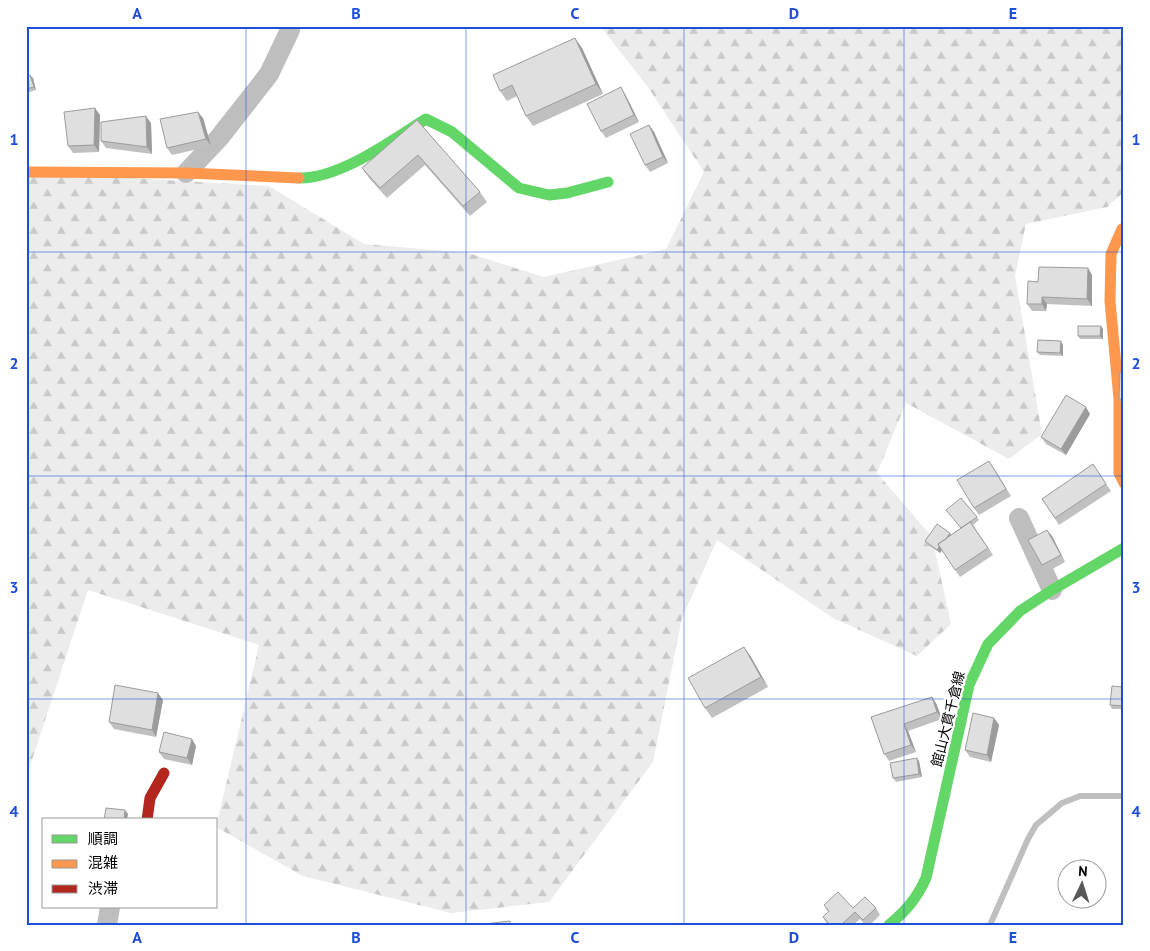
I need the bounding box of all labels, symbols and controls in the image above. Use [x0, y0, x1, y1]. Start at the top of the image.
text: A [132, 3, 142, 23]
text: B [351, 3, 361, 23]
text: C [571, 3, 580, 23]
text: D [789, 3, 799, 23]
text: E [1009, 3, 1017, 23]
text: 1 [9, 129, 19, 149]
text: 1 [1131, 129, 1141, 149]
text: 2 [9, 353, 19, 373]
text: 2 [1131, 353, 1141, 373]
text: 3 [9, 577, 19, 597]
text: 3 [1131, 577, 1141, 597]
street label: 館山大貫千倉線 [927, 669, 969, 769]
text: 4 [9, 801, 19, 821]
text: 4 [1131, 801, 1141, 821]
legend [42, 818, 218, 908]
text: 順調 [88, 829, 118, 848]
text: 混雑 [88, 853, 118, 872]
north arrow [1058, 858, 1108, 908]
text: N [1078, 862, 1088, 880]
text: 渋滞 [88, 879, 118, 898]
text: A [132, 927, 142, 947]
text: B [351, 927, 361, 947]
text: C [571, 927, 580, 947]
text: D [789, 927, 799, 947]
text: E [1009, 927, 1017, 947]

